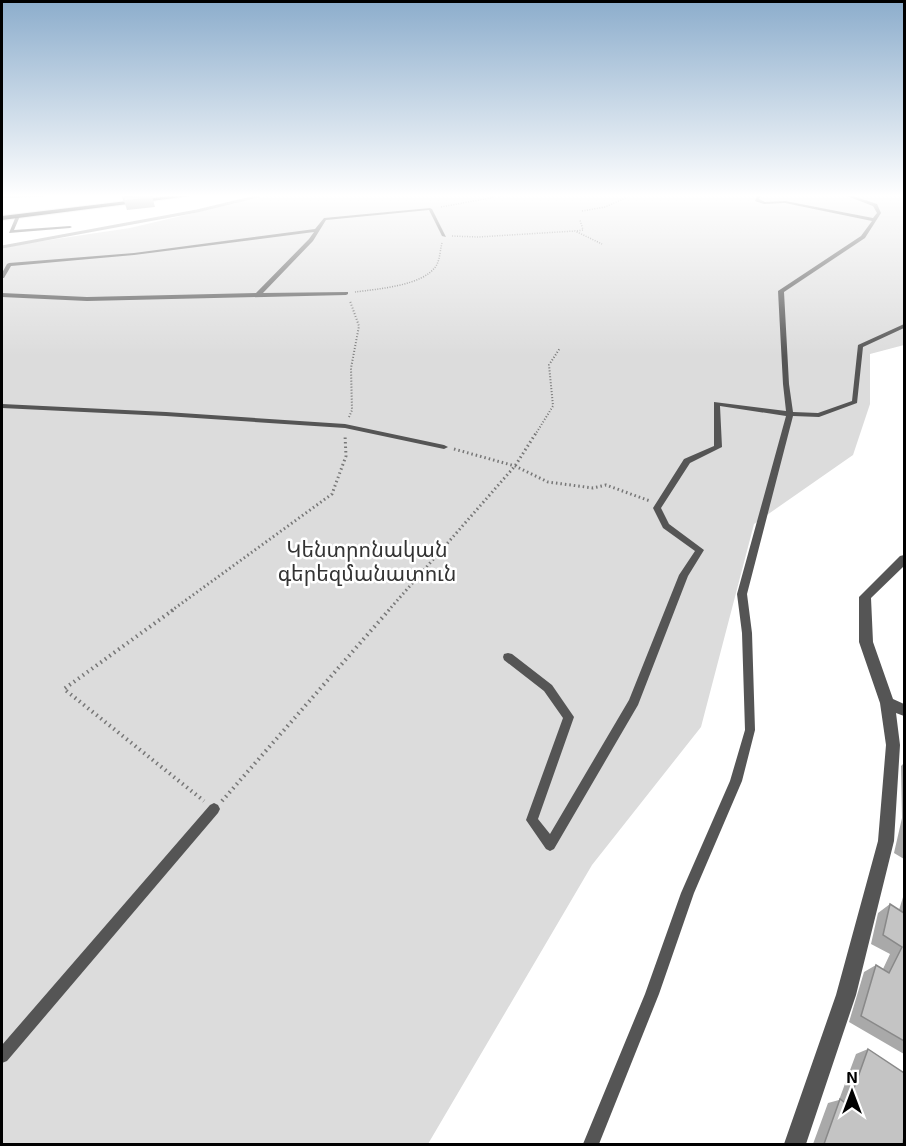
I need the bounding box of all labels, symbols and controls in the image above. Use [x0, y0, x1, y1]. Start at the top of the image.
park label: Կենտրոնական գերեզմանատուն [278, 536, 456, 586]
north arrow [822, 1062, 882, 1122]
text: N [846, 1067, 858, 1086]

